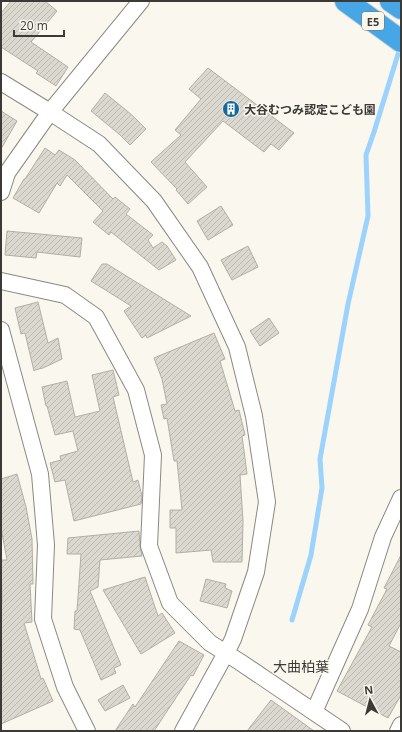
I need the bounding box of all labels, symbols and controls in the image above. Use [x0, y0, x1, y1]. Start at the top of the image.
scale bar [14, 12, 64, 38]
road number: E5 [362, 12, 384, 30]
text: 20 m [20, 17, 48, 34]
building icon: 大谷むつみ認定こども園 [221, 99, 241, 119]
place label: 大谷むつみ認定こども園 [244, 101, 376, 118]
district label: 大曲柏葉 [273, 657, 329, 676]
north arrow [350, 680, 390, 720]
text: N [363, 682, 374, 698]

